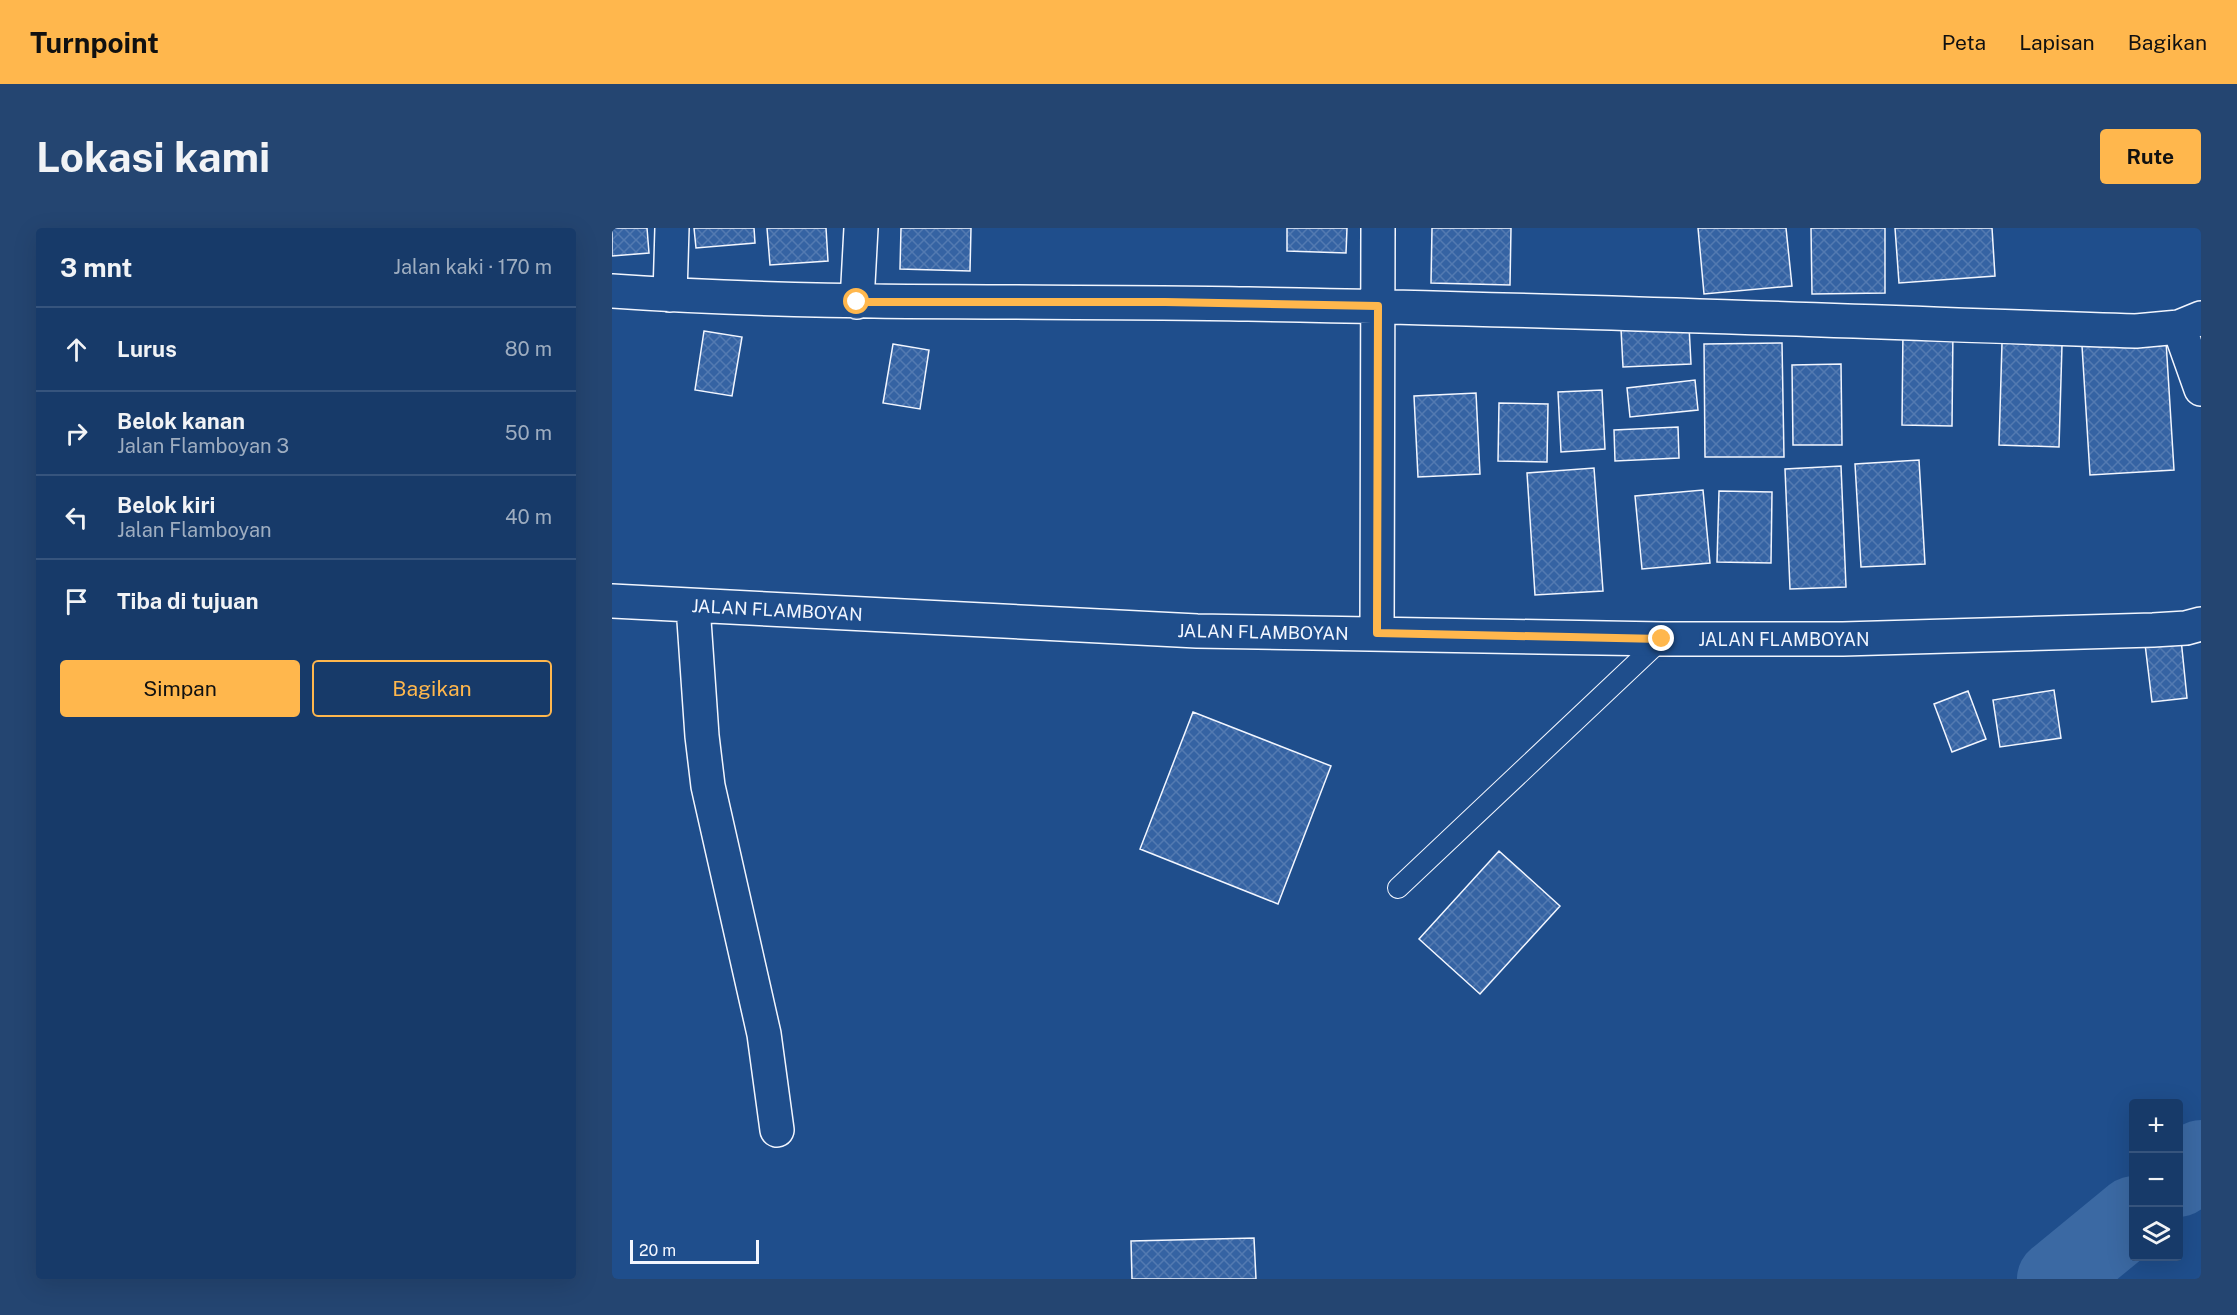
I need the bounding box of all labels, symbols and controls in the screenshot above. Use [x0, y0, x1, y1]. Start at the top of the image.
text: Turnpoint [30, 26, 159, 59]
text: Peta [1942, 30, 1986, 55]
text: Lapisan [2019, 30, 2095, 55]
text: Bagikan [2128, 30, 2207, 55]
button: Rute [2100, 129, 2201, 184]
text: Lokasi kami [36, 132, 270, 181]
text: 3 mnt [60, 252, 132, 283]
text: Jalan kaki · 170 m [393, 255, 552, 279]
route start [843, 288, 869, 314]
icon: ahead [60, 333, 93, 366]
text: Lurus [117, 336, 177, 362]
text: 80 m [505, 337, 552, 361]
text: Belok kanan [117, 408, 245, 434]
icon: right [60, 417, 93, 450]
text: 50 m [505, 421, 552, 445]
text: Jalan Flamboyan 3 [117, 434, 289, 458]
text: Belok kiri [117, 492, 215, 518]
icon: left [60, 501, 93, 534]
text: 40 m [505, 505, 552, 529]
text: Jalan Flamboyan [117, 518, 272, 542]
icon: arrive [60, 585, 93, 618]
text: Tiba di tujuan [117, 588, 258, 614]
street label: JALAN FLAMBOYAN [691, 595, 863, 625]
street label: JALAN FLAMBOYAN [1177, 620, 1349, 644]
route end [1648, 625, 1674, 651]
street label: JALAN FLAMBOYAN [1698, 629, 1870, 650]
button: Simpan [60, 660, 300, 717]
button: Bagikan [312, 660, 552, 717]
map controls [2129, 1099, 2183, 1261]
button: + [2129, 1099, 2183, 1153]
button: − [2129, 1153, 2183, 1207]
button: layers [2129, 1207, 2183, 1261]
scale bar [630, 1237, 759, 1264]
text: 20 m [639, 1241, 676, 1260]

